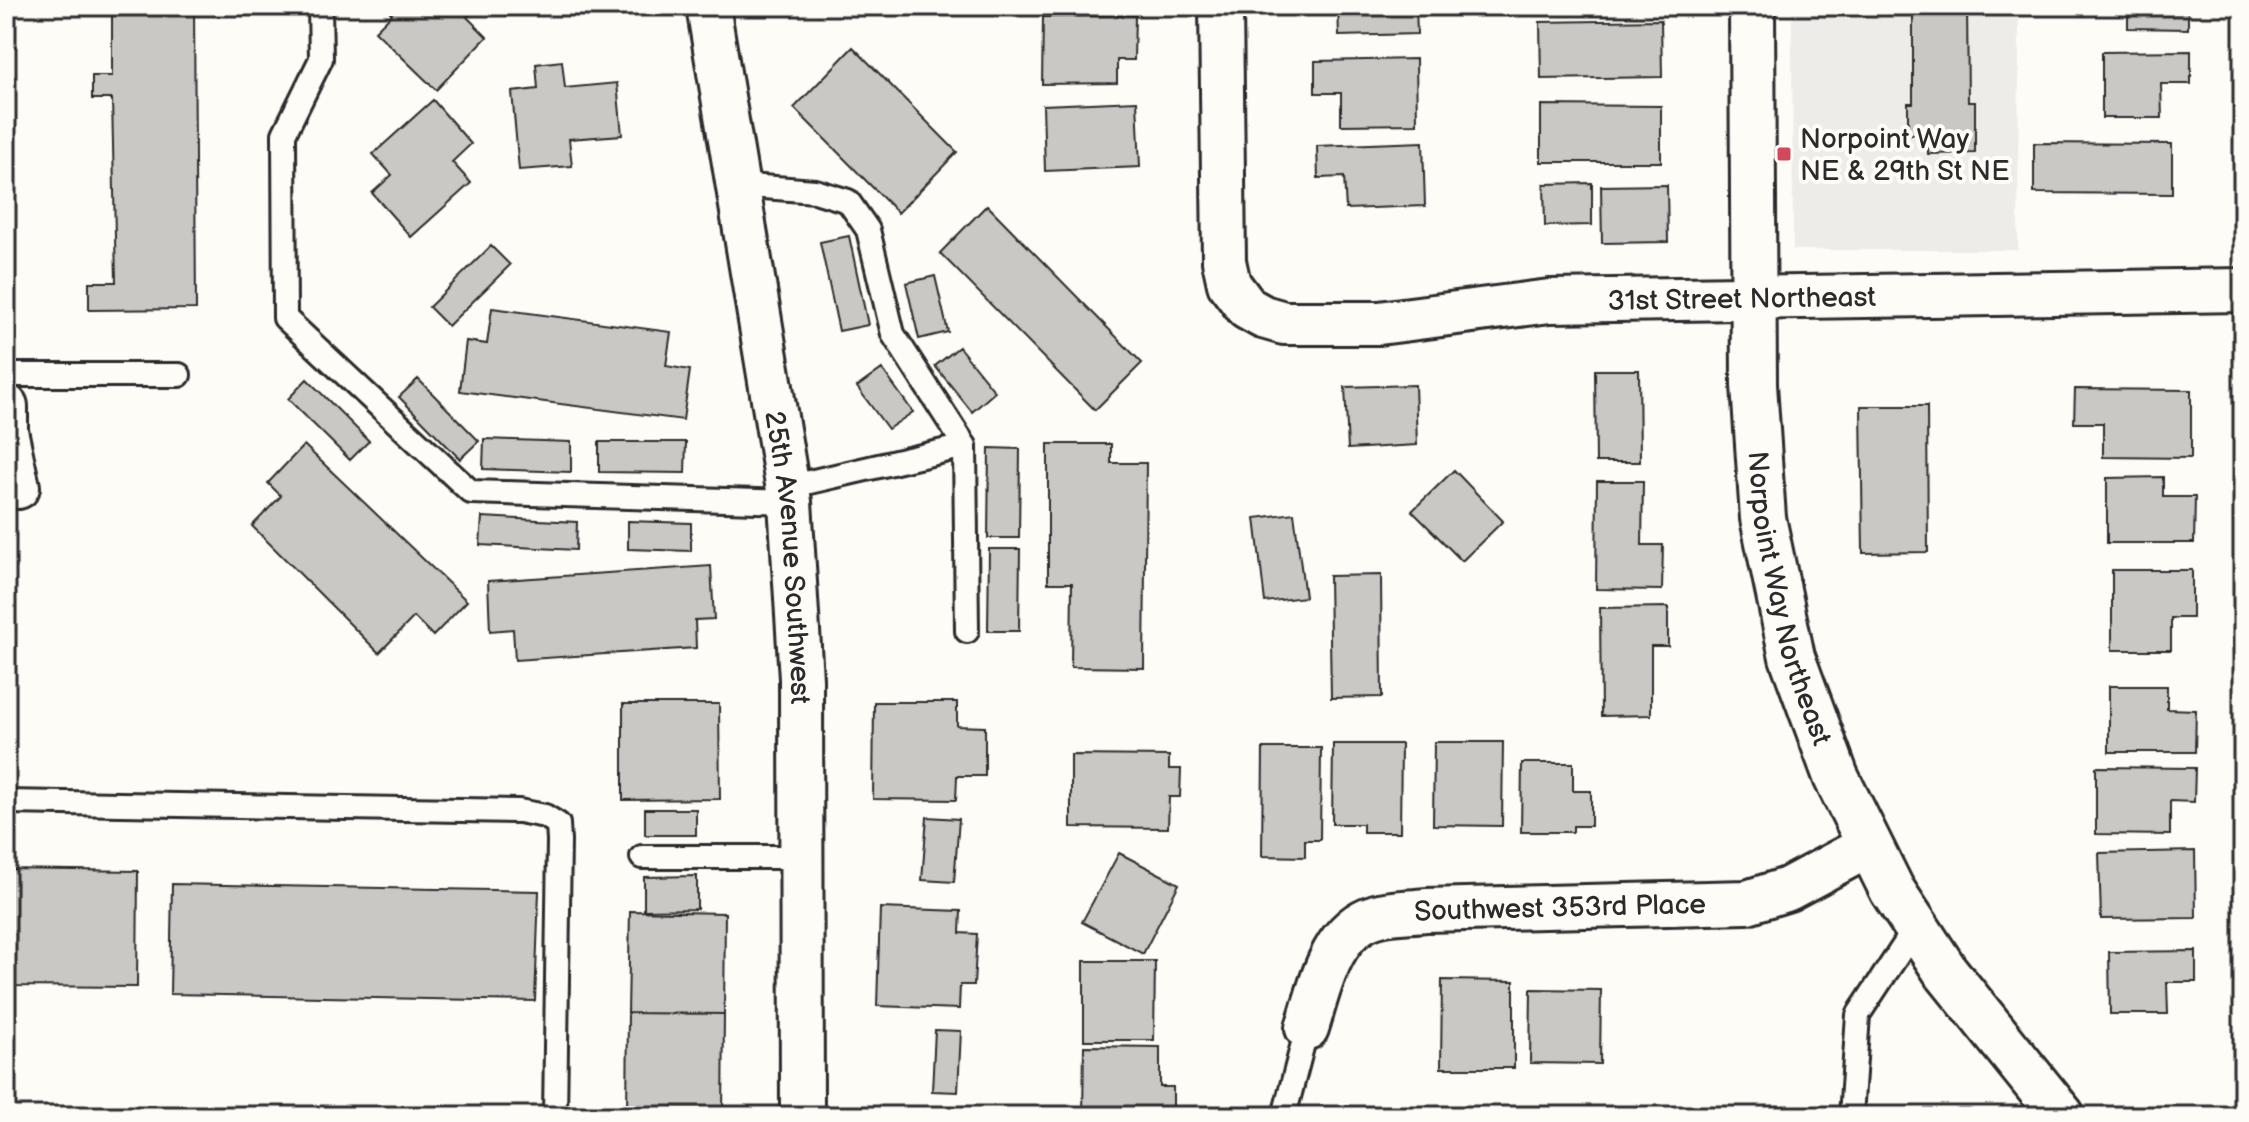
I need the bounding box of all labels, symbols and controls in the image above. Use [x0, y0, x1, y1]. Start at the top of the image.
place label: Norpoint Way NE & 29th St NE [1800, 123, 2010, 188]
marker: Norpoint Way NE & 29th St NE [1775, 145, 1793, 163]
street label: 31st Street Northeast [1607, 281, 1877, 318]
street label: 25th Avenue Southwest [757, 409, 816, 705]
street label: Norpoint Way Northeast [1741, 450, 1838, 750]
street label: Southwest 353rd Place [1413, 888, 1706, 929]

